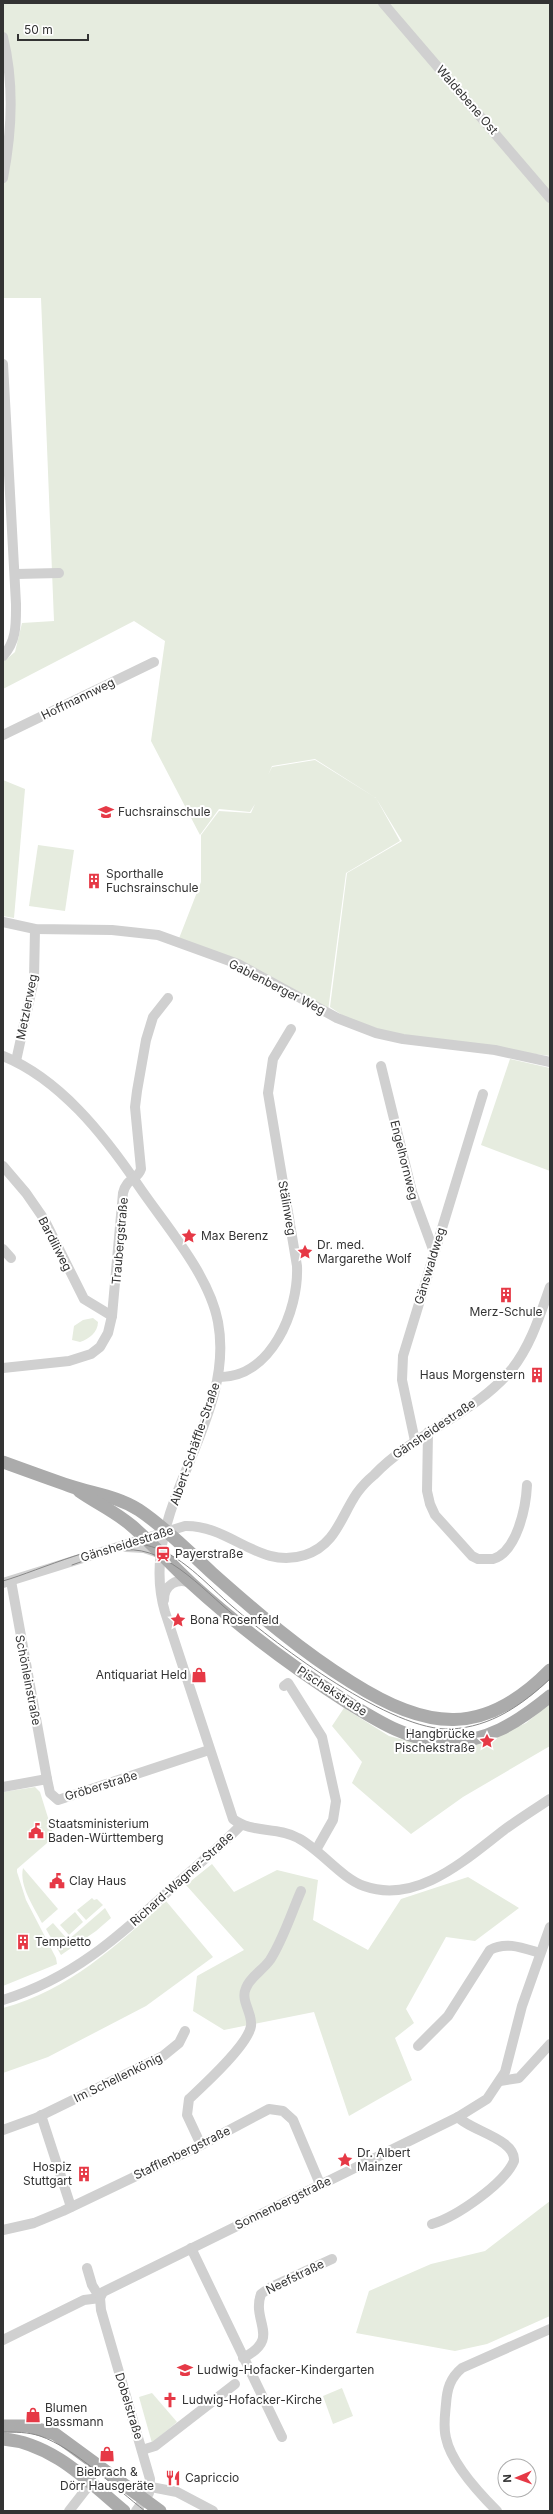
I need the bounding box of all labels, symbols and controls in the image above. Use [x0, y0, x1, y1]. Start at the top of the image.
scale bar [18, 16, 88, 42]
text: 50 m [24, 22, 53, 37]
street label: Waldebene Ost [433, 62, 501, 137]
street label: Hoffmannweg [39, 674, 117, 723]
school or university icon: Fuchsrainschule [97, 803, 115, 821]
place label: Fuchsrainschule [118, 804, 211, 819]
place label: Sporthalle Fuchsrainschule [106, 866, 199, 895]
building icon: Sporthalle Fuchsrainschule [85, 872, 103, 890]
street label: Gablenberger Weg [226, 956, 328, 1017]
street label: Metzlerweg [13, 973, 40, 1041]
street label: Engelhornweg [387, 1118, 422, 1201]
street label: Stälinweg [275, 1179, 300, 1236]
street label: Traubergstraße [108, 1197, 131, 1285]
street label: Bardiliweg [35, 1214, 76, 1273]
street label: Gänswaldweg [411, 1225, 448, 1306]
place icon: Max Berenz [180, 1227, 198, 1245]
place label: Max Berenz [201, 1228, 268, 1243]
place label: Dr. med. Margarethe Wolf [317, 1237, 412, 1266]
place icon: Dr. med. Margarethe Wolf [296, 1243, 314, 1261]
building icon: Merz-Schule [497, 1286, 515, 1304]
place label: Merz-Schule [469, 1304, 543, 1319]
building icon: Haus Morgenstern [528, 1366, 546, 1384]
place label: Haus Morgenstern [420, 1367, 525, 1382]
street label: Albert-Schäffle-Straße [166, 1380, 223, 1507]
street label: Gänsheidestraße [390, 1395, 478, 1462]
street label: Gänsheidestraße [79, 1522, 175, 1565]
station icon: Payerstraße [154, 1545, 172, 1563]
place label: Payerstraße [175, 1546, 243, 1561]
place icon: Bona Rosenfeld [169, 1611, 187, 1629]
place label: Bona Rosenfeld [190, 1612, 279, 1627]
street label: Schönleinstraße [12, 1633, 45, 1726]
street label: Pischekstraße [294, 1662, 370, 1719]
shop icon: Antiquariat Held [190, 1666, 208, 1684]
place label: Antiquariat Held [96, 1667, 187, 1682]
place label: Hangbrücke Pischekstraße [395, 1726, 475, 1755]
place icon: Hangbrücke Pischekstraße [478, 1732, 496, 1750]
street label: Gröberstraße [63, 1767, 139, 1804]
place label: Staatsministerium Baden-Württemberg [48, 1816, 164, 1845]
public building icon: Staatsministerium Baden-Württemberg [27, 1822, 45, 1840]
street label: Richard-Wagner-Straße [127, 1828, 237, 1929]
public building icon: Clay Haus [48, 1872, 66, 1890]
place label: Clay Haus [69, 1873, 126, 1888]
building icon: Tempietto [14, 1933, 32, 1951]
place label: Tempietto [35, 1934, 91, 1949]
street label: Im Schellenkönig [71, 2050, 164, 2105]
street label: Stafflenbergstraße [131, 2123, 233, 2182]
place label: Dr. Albert Mainzer [357, 2145, 410, 2174]
place icon: Dr. Albert Mainzer [336, 2151, 354, 2169]
place label: Hospiz Stuttgart [23, 2159, 72, 2188]
building icon: Hospiz Stuttgart [75, 2165, 93, 2183]
street label: Sonnenbergstraße [232, 2173, 333, 2232]
street label: Neefstraße [263, 2256, 326, 2297]
school or university icon: Ludwig-Hofacker-Kindergarten [176, 2361, 194, 2379]
place label: Ludwig-Hofacker-Kindergarten [197, 2362, 374, 2377]
street label: Dobelstraße [112, 2371, 147, 2441]
church icon: Ludwig-Hofacker-Kirche [161, 2391, 179, 2409]
place label: Ludwig-Hofacker-Kirche [182, 2392, 322, 2407]
place label: Blumen Bassmann [45, 2400, 104, 2429]
shop icon: Blumen Bassmann [24, 2406, 42, 2424]
shop icon: Biebrach & Dörr Hausgeräte [98, 2445, 116, 2463]
north arrow [497, 2458, 537, 2498]
place label: Biebrach & Dörr Hausgeräte [60, 2464, 154, 2493]
restaurant icon: Capriccio [164, 2469, 182, 2487]
place label: Capriccio [185, 2470, 239, 2485]
text: N [500, 2474, 514, 2483]

